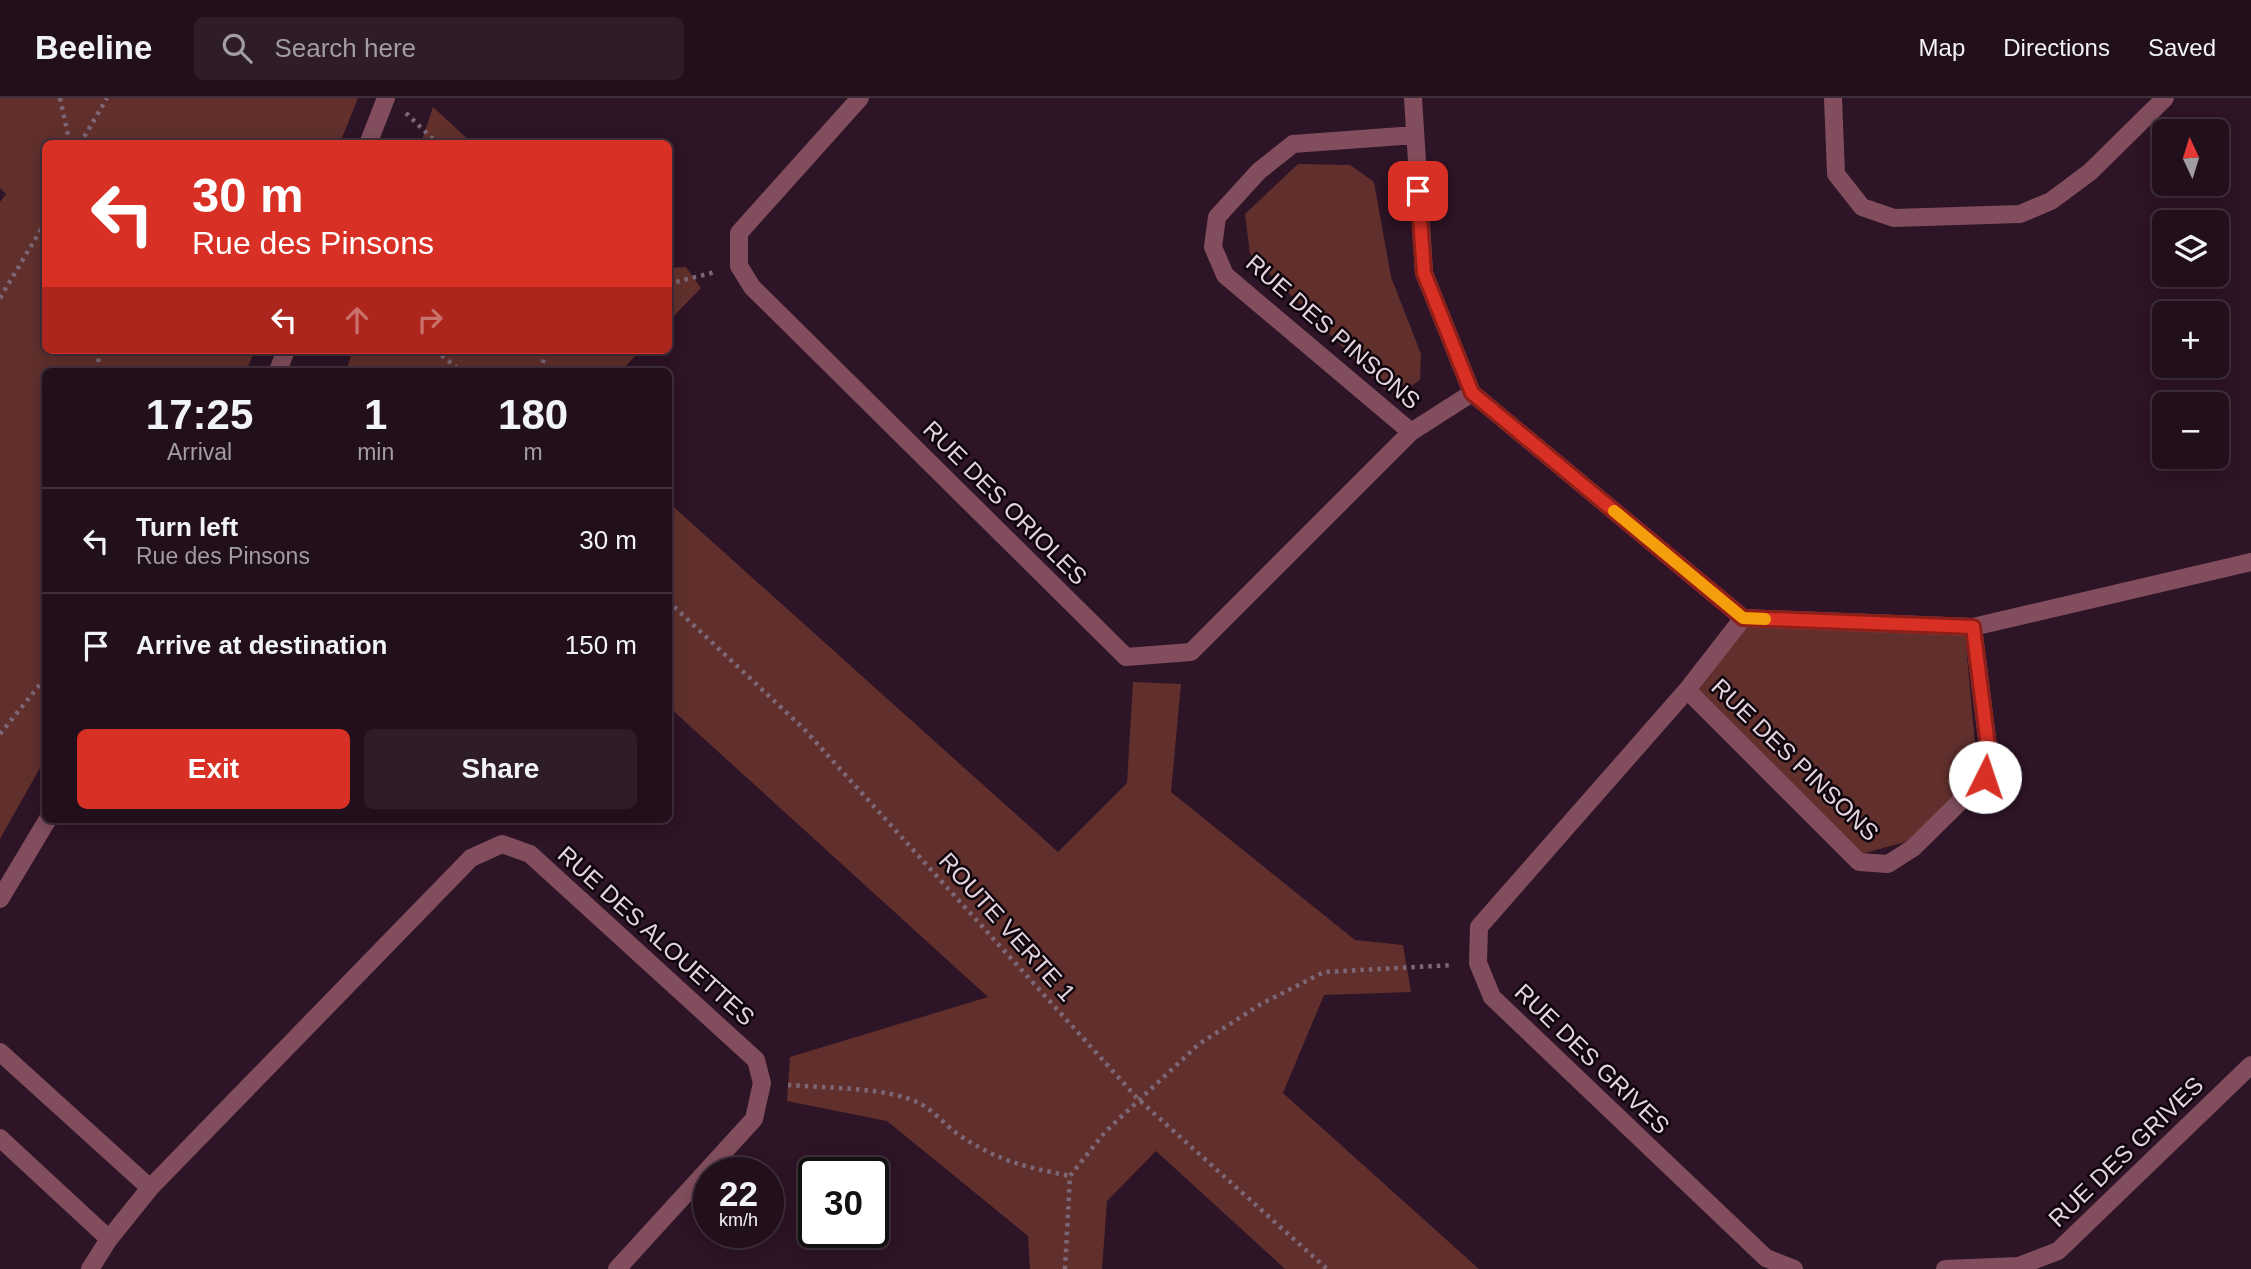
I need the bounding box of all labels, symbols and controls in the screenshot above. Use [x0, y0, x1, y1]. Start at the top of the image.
search box [194, 17, 684, 80]
text: Beeline [35, 29, 152, 66]
icon: search [218, 29, 256, 67]
text: Search here [274, 33, 416, 63]
text: Map [1919, 34, 1965, 61]
text: Directions [2003, 34, 2110, 61]
text: Saved [2148, 34, 2216, 61]
north arrow [2152, 119, 2230, 196]
map controls [2152, 119, 2229, 469]
pin [1388, 161, 1448, 221]
icon: left [77, 168, 168, 259]
text: 30 m [192, 168, 304, 222]
icon: arrive [1399, 172, 1437, 210]
button: layers [2152, 210, 2229, 287]
text: Rue des Pinsons [192, 225, 434, 261]
street label: RUE DES PINSONS [1241, 249, 1426, 414]
icon: left [265, 301, 303, 339]
icon: ahead [338, 301, 376, 339]
icon: right [411, 301, 449, 339]
button: + [2152, 301, 2229, 378]
text: 17:25 [146, 391, 253, 438]
text: 1 [364, 391, 387, 438]
text: 180 [498, 391, 568, 438]
button: − [2152, 392, 2229, 469]
street label: RUE DES ORIOLES [918, 415, 1093, 590]
text: Arrival [167, 439, 232, 465]
text: min [357, 439, 394, 465]
text: m [524, 439, 543, 465]
text: Turn left [136, 512, 238, 542]
icon: left [77, 522, 115, 560]
text: 30 m [579, 525, 637, 555]
text: Rue des Pinsons [136, 543, 310, 569]
icon: arrive [77, 627, 115, 665]
text: Arrive at destination [136, 630, 387, 660]
text: 150 m [565, 630, 637, 660]
street label: RUE DES PINSONS [1706, 673, 1884, 846]
button: Exit [77, 729, 350, 809]
button: Share [364, 729, 637, 809]
position arrow [1948, 740, 2022, 814]
street label: RUE DES ALOUETTES [553, 840, 760, 1031]
street label: ROUTE VERTE 1 [934, 847, 1081, 1006]
street label: RUE DES GRIVES [1510, 978, 1675, 1139]
street label: RUE DES GRIVES [2043, 1071, 2208, 1232]
speed limit sign: 30 [798, 1157, 889, 1248]
text: 22 [719, 1174, 758, 1213]
text: km/h [719, 1210, 758, 1230]

